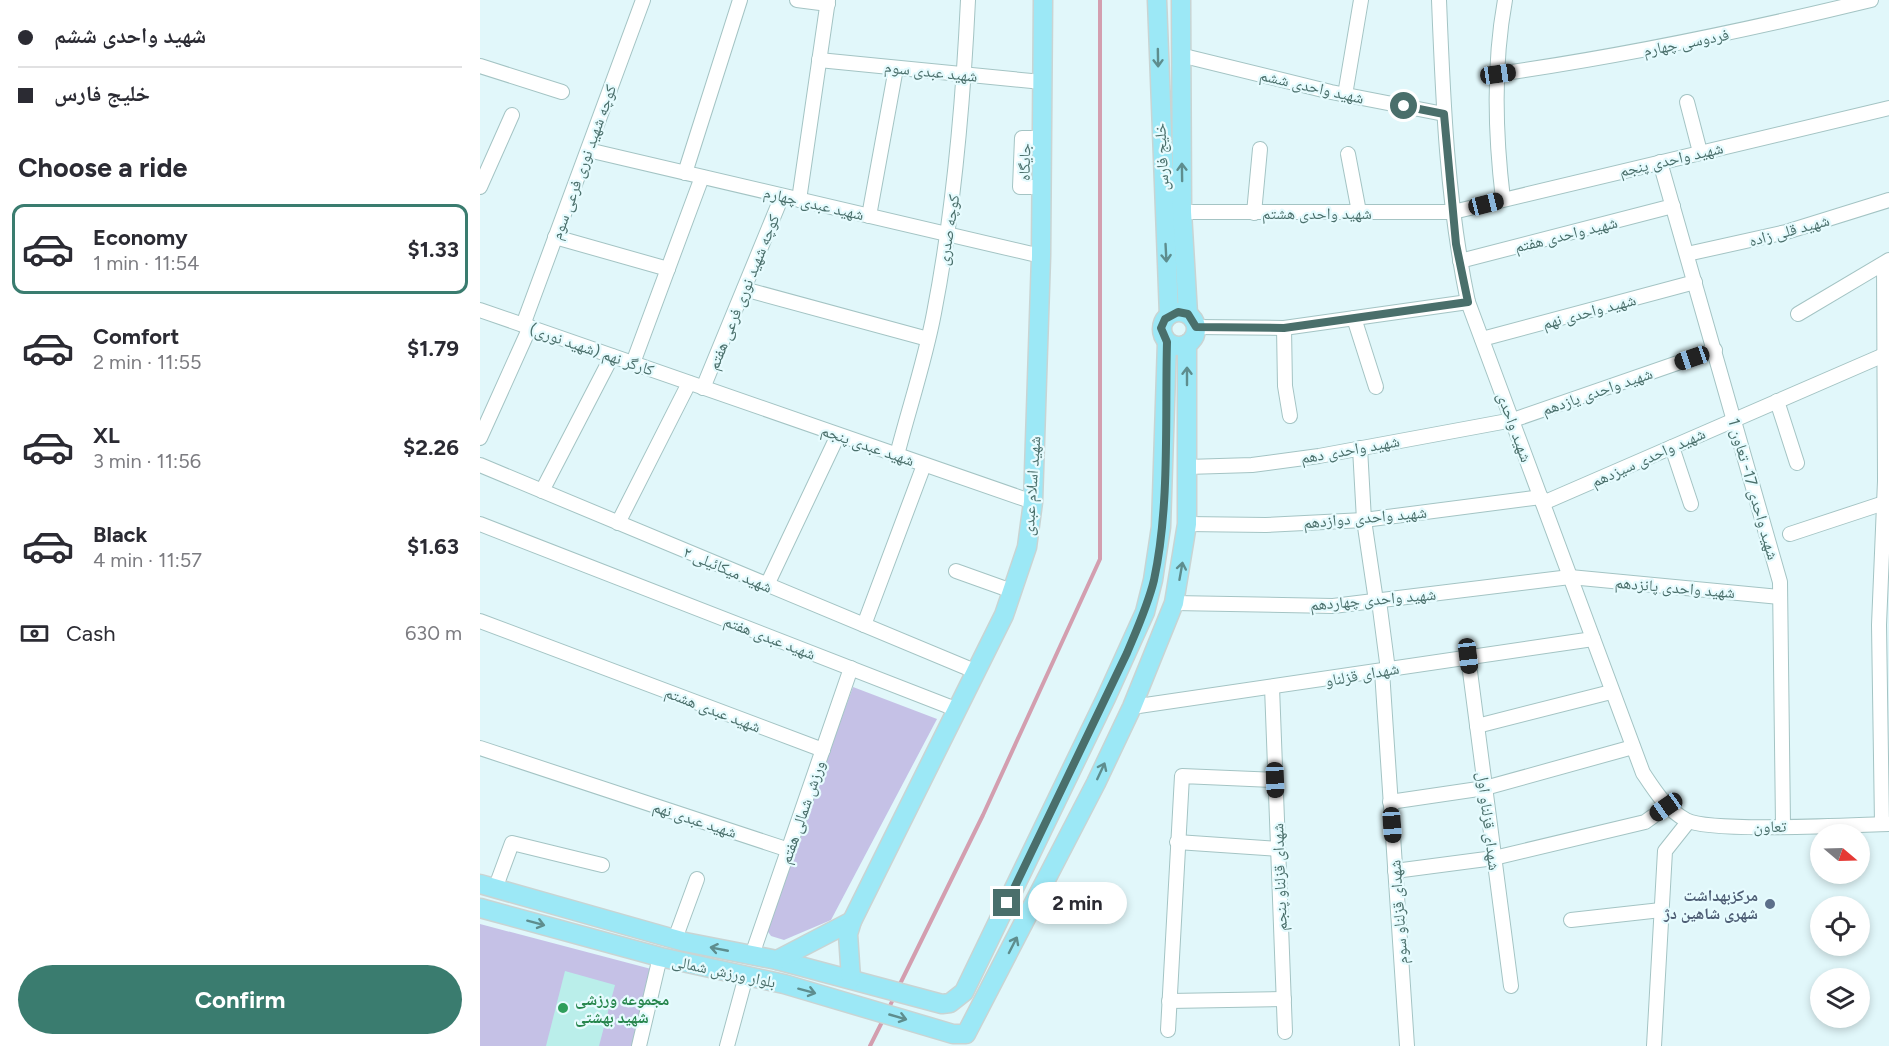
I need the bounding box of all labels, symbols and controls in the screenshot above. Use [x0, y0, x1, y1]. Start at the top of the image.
text: شهید واحدی ششم [54, 22, 206, 49]
street label: فردوسی چهارم [1642, 25, 1731, 61]
one-way arrow [1152, 48, 1163, 68]
street label: شهید عبدی سوم [883, 57, 979, 87]
car [1479, 63, 1517, 85]
street label: شهید واحدی ششم [1258, 65, 1366, 109]
text: خلیج فارس [54, 80, 150, 107]
street label: کوچه شهید نوری فرعی سوم [547, 82, 621, 243]
route start [1390, 92, 1417, 119]
street label: خلیج فارس [1150, 123, 1174, 191]
street label: شهید واحدی پنجم [1617, 138, 1725, 182]
street label: جایگاه [1015, 143, 1034, 181]
text: Choose a ride [18, 151, 187, 184]
one-way arrow [1177, 162, 1188, 182]
street label: شهید عبدی چهارم [762, 183, 866, 225]
car [1466, 191, 1506, 217]
street label: کوچه صدری [934, 193, 965, 267]
street label: شهید واحدی هشتم [1262, 204, 1372, 224]
street label: کوچه شهید نوری فرعی هفتم [704, 211, 784, 373]
street label: شهید قلی زاده [1747, 211, 1832, 251]
street label: شهید واحدی هفتم [1513, 213, 1620, 257]
icon: car [21, 222, 75, 276]
text: Economy [93, 224, 188, 251]
text: $1.33 [408, 236, 459, 263]
one-way arrow [1160, 243, 1171, 263]
text: 1 min · 11:54 [93, 251, 199, 275]
street label: شهید واحدی نهم [1540, 290, 1638, 334]
street label: کارگر نهم (شهید نوری) [527, 319, 657, 381]
icon: car [21, 321, 75, 375]
text: Comfort [93, 323, 179, 350]
text: $1.79 [407, 335, 459, 362]
car [1672, 344, 1712, 372]
text: 2 min · 11:55 [93, 350, 201, 374]
street label: شهید واحدی یازدهم [1539, 364, 1655, 420]
one-way arrow [1181, 367, 1193, 387]
street label: شهید واحدی [1492, 390, 1536, 465]
street label: شهید واحدی 17- تعاون 1 [1723, 416, 1783, 562]
icon: car [21, 420, 75, 474]
street label: شهید عبدی پنجم [818, 421, 917, 471]
text: XL [93, 422, 120, 449]
street label: شهید واحدی سیزدهم [1588, 424, 1709, 492]
street label: شهید واحدی دهم [1299, 431, 1401, 469]
text: $2.26 [403, 434, 459, 461]
street label: شهید اسلام عبدی [1019, 435, 1045, 537]
text: 3 min · 11:56 [93, 449, 201, 473]
street label: شهید واحدی دوازدهم [1302, 503, 1428, 533]
icon: car [21, 519, 75, 573]
text: Black [93, 521, 147, 548]
text: $1.63 [407, 533, 459, 560]
street label: شهید میکائیلی ۲ [680, 542, 775, 598]
text: 4 min · 11:57 [93, 548, 202, 572]
one-way arrow [1176, 562, 1187, 581]
street label: شهید واحدی پانزدهم [1614, 573, 1736, 603]
street label: شهید واحدی چهاردهم [1309, 585, 1437, 615]
street label: شهید عبدی هفتم [721, 611, 818, 665]
icon: cash [18, 617, 51, 650]
text: Cash [66, 620, 116, 647]
text: 630 m [405, 621, 462, 645]
car [1457, 637, 1479, 675]
street label: شهدای قزلناو [1324, 659, 1401, 691]
street label: شهید عبدی هشتم [662, 682, 763, 737]
street label: ورزش شمالی هفتم [776, 758, 830, 867]
car [1265, 762, 1285, 798]
one-way arrow [1096, 763, 1108, 781]
street label: شهدای قزلناو اول [1472, 771, 1504, 872]
car [1646, 789, 1686, 825]
street label: شهید عبدی نهم [650, 797, 739, 843]
car [1382, 806, 1402, 844]
street label: تعاون [1753, 817, 1787, 837]
street label: شهدای قزلناو پنجم [1268, 823, 1292, 931]
north arrow [1810, 824, 1870, 884]
map controls [1810, 824, 1870, 1028]
street label: شهدای قزلناو سوم [1385, 859, 1413, 965]
callout: 2 min [1028, 882, 1127, 924]
place label: مرکزبهداشت شهری شاهین دژ [1663, 886, 1758, 923]
route end [993, 889, 1020, 916]
text: 2 min [1052, 891, 1103, 915]
button: locate [1810, 896, 1870, 956]
marker: مرکزبهداشت شهری شاهین دژ [1763, 897, 1777, 911]
one-way arrow [527, 918, 546, 929]
one-way arrow [1007, 936, 1019, 954]
one-way arrow [710, 943, 730, 954]
street label: بلوار ورزش شمالی [670, 951, 777, 993]
button: Confirm [18, 965, 462, 1034]
button: layers [1810, 968, 1870, 1028]
one-way arrow [797, 985, 816, 997]
place label: مجموعه ورزشی شهید بهشتی [575, 990, 669, 1027]
marker: مجموعه ورزشی شهید بهشتی [556, 1001, 570, 1015]
one-way arrow [888, 1011, 907, 1023]

